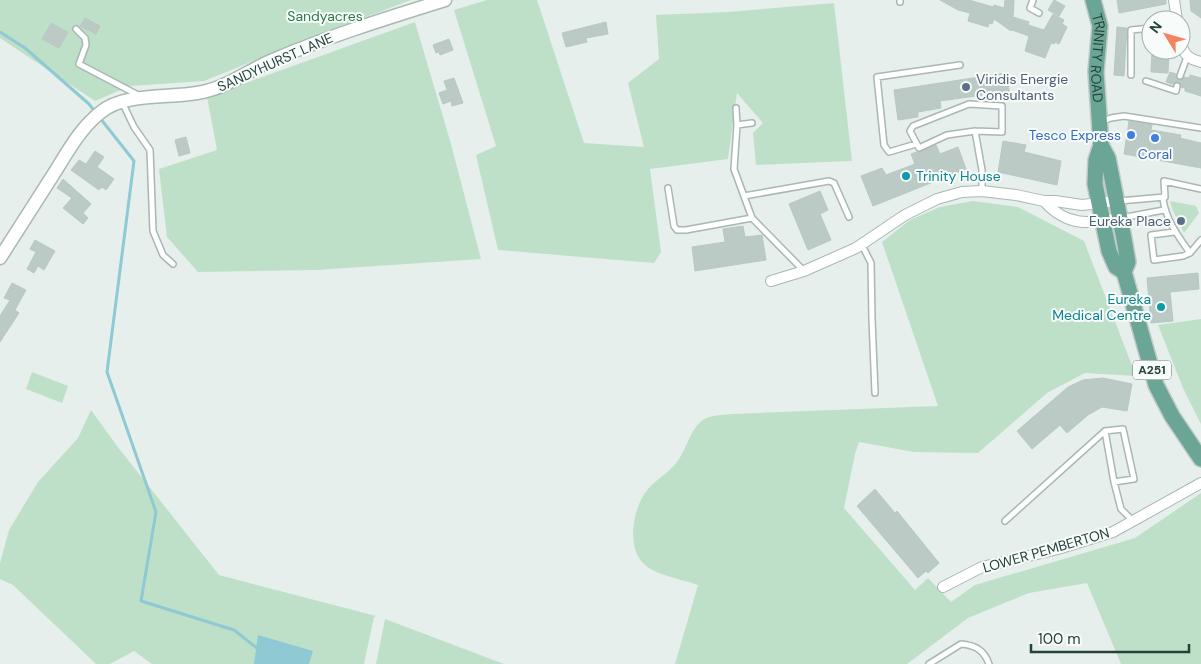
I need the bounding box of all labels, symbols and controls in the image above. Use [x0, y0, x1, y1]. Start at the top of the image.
park label: Sandyacres [287, 7, 363, 25]
north arrow [1141, 10, 1191, 60]
street label: TRINITY ROAD [1087, 11, 1110, 103]
text: N [1145, 18, 1166, 37]
street label: SANDYHURST LANE [214, 28, 336, 96]
place label: Viridis Energie Consultants [976, 70, 1068, 104]
marker: Viridis Energie Consultants [960, 81, 972, 93]
place label: Tesco Express [1029, 126, 1121, 144]
marker: Tesco Express [1125, 129, 1137, 141]
marker: Coral [1149, 132, 1161, 144]
place label: Coral [1138, 145, 1172, 163]
place label: Trinity House [916, 167, 1001, 185]
marker: Trinity House [900, 170, 912, 182]
place label: Eureka Place [1089, 212, 1171, 230]
marker: Eureka Place [1175, 215, 1187, 227]
place label: Eureka Medical Centre [1052, 290, 1151, 324]
marker: Eureka Medical Centre [1155, 301, 1167, 313]
road number: A251 [1133, 360, 1171, 380]
street label: LOWER PEMBERTON [981, 523, 1111, 577]
scale bar [1031, 622, 1188, 654]
text: 100 m [1038, 629, 1081, 649]

